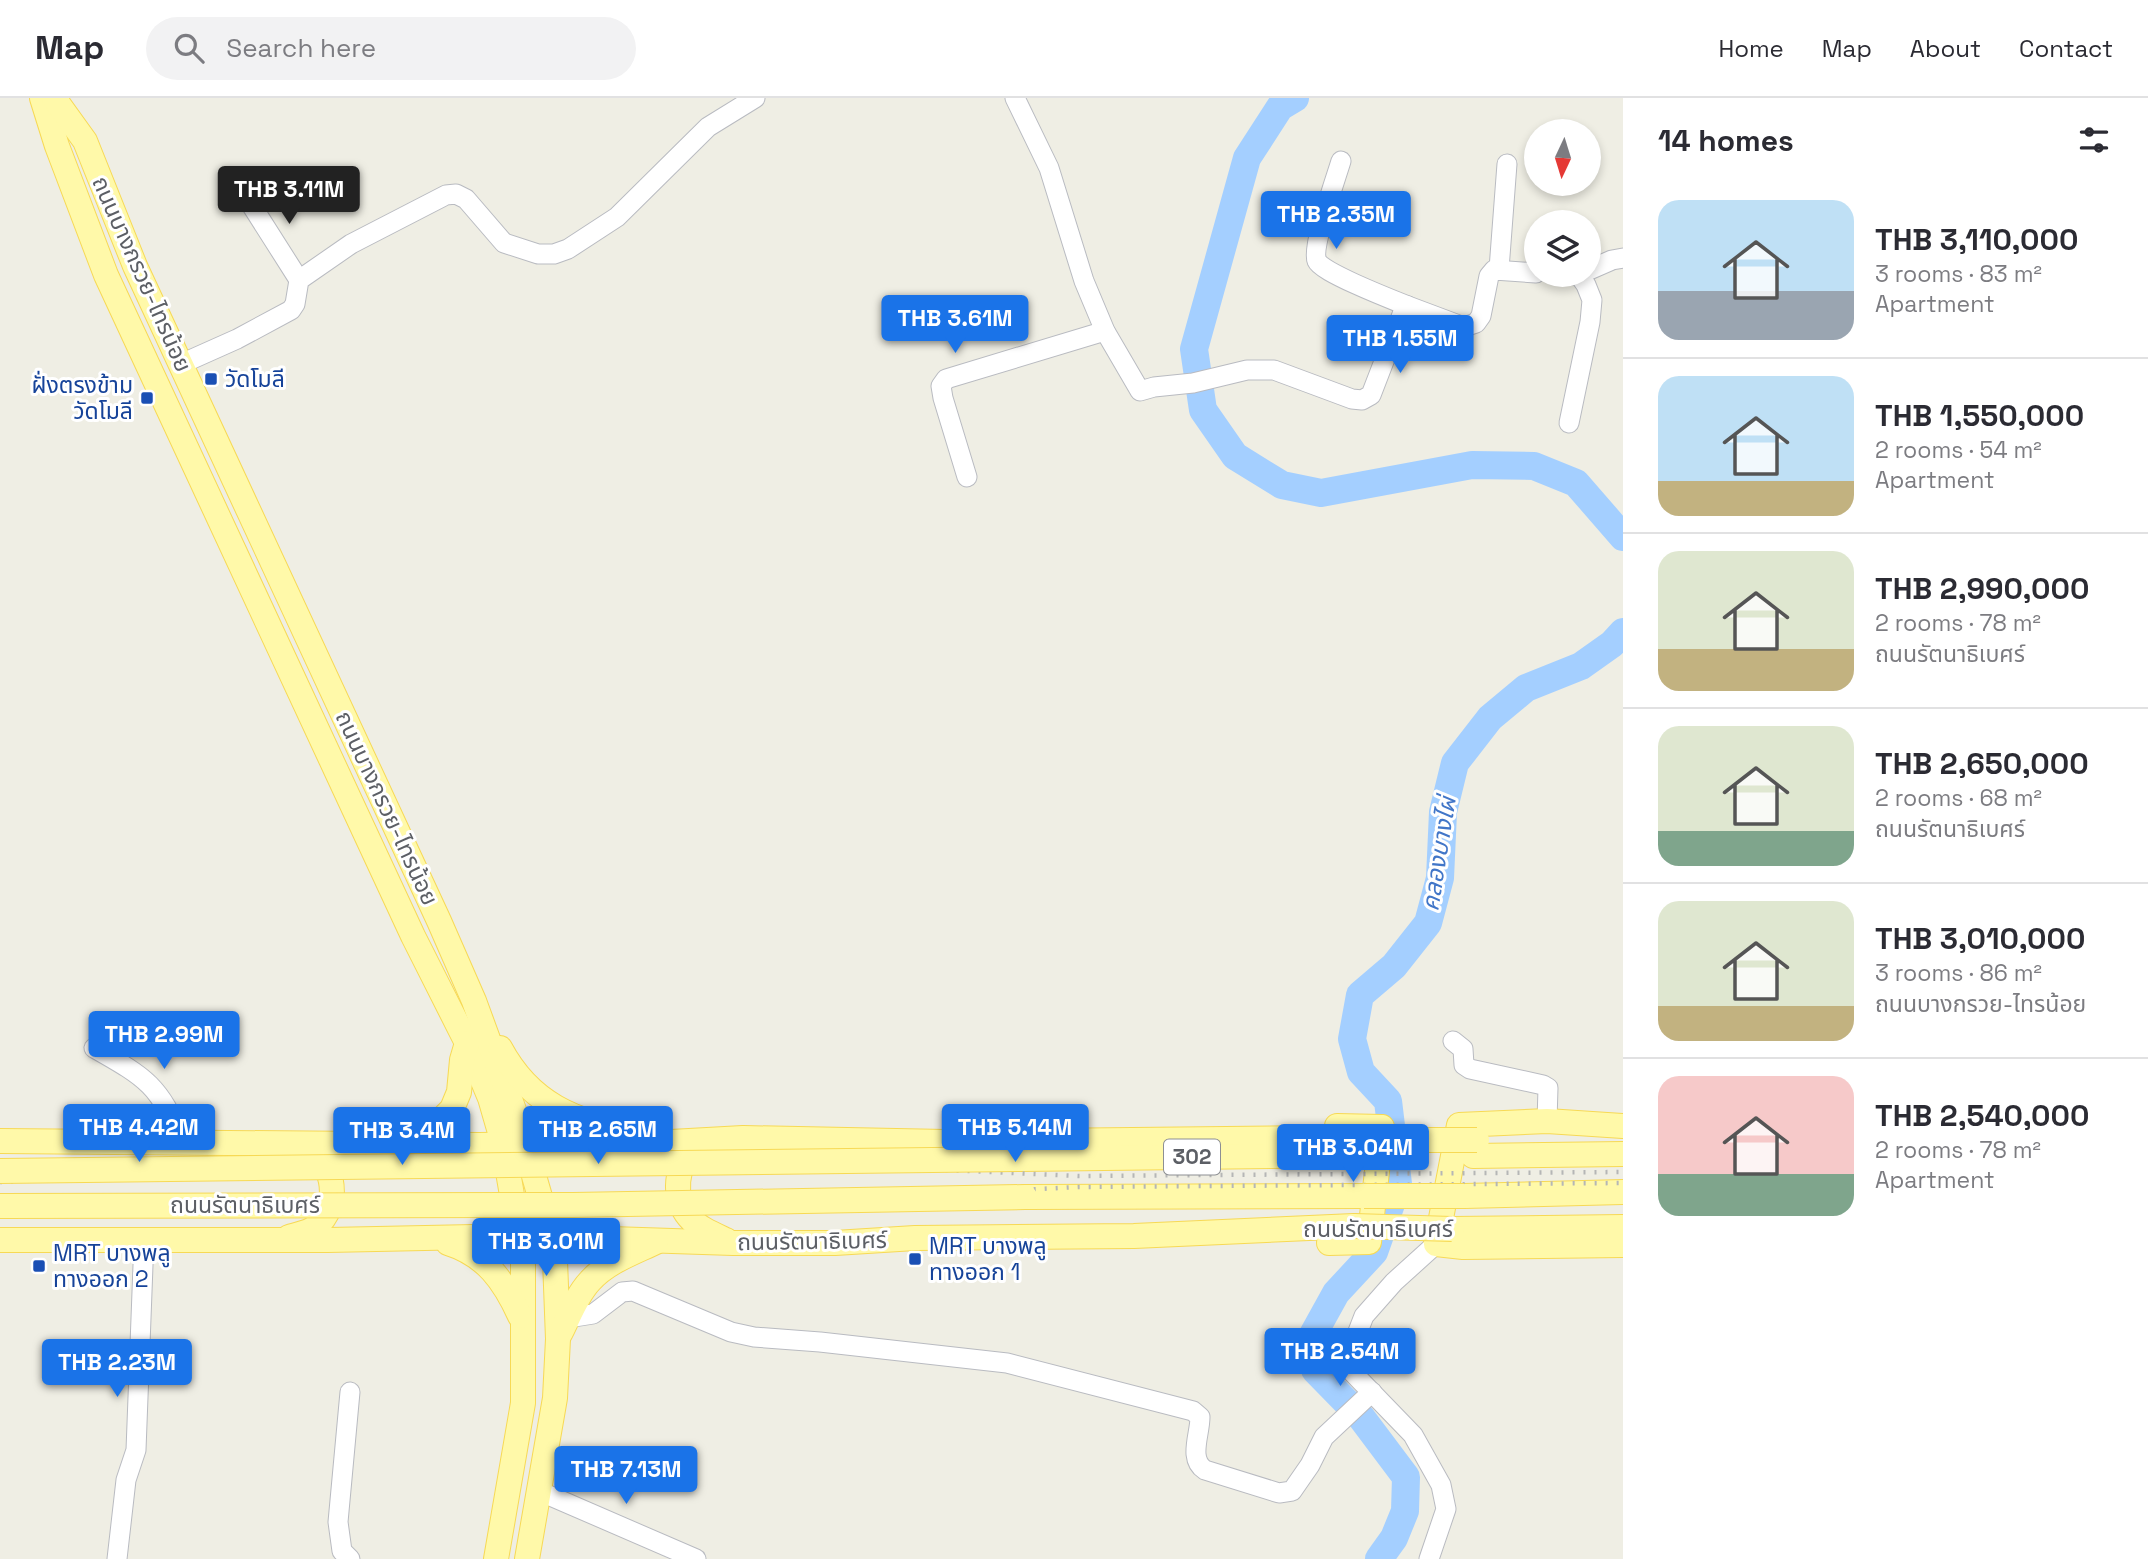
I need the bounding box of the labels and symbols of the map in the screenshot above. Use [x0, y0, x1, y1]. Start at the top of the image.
north arrow [1524, 119, 1601, 196]
pin: THB 3.11M [209, 166, 369, 226]
street label: ถนนบางกรวย-ไทรน้อย [85, 171, 199, 377]
pin: THB 2.35M [1256, 192, 1416, 251]
pin: THB 3.61M [875, 296, 1035, 355]
pin: THB 1.55M [1320, 316, 1480, 375]
place label: วัดโมลี [225, 364, 285, 394]
place label: ฝั่งตรงข้าม วัดโมลี [31, 370, 133, 426]
marker: วัดโมลี [203, 371, 219, 387]
marker: ฝั่งตรงข้าม วัดโมลี [139, 390, 155, 406]
street label: ถนนบางกรวย-ไทรน้อย [329, 706, 445, 910]
water label: คลองบางไผ่ [1414, 792, 1463, 913]
pin: THB 2.99M [84, 1012, 244, 1071]
pin: THB 4.42M [59, 1104, 219, 1164]
pin: THB 5.14M [935, 1104, 1095, 1164]
pin: THB 2.65M [518, 1107, 678, 1166]
pin: THB 3.4M [330, 1108, 474, 1167]
pin: THB 3.04M [1273, 1124, 1433, 1184]
road number: 302 [1164, 1140, 1220, 1174]
street label: ถนนรัตนาธิเบศร์ [170, 1190, 321, 1220]
street label: ถนนรัตนาธิเบศร์ [1303, 1214, 1454, 1244]
pin: THB 3.01M [466, 1218, 626, 1278]
street label: ถนนรัตนาธิเบศร์ [737, 1225, 888, 1257]
place label: MRT บางพลู ทางออก 1 [929, 1231, 1047, 1287]
place label: MRT บางพลู ทางออก 2 [53, 1238, 171, 1294]
marker: MRT บางพลู ทางออก 1 [907, 1251, 923, 1267]
marker: MRT บางพลู ทางออก 2 [31, 1258, 47, 1274]
pin: THB 2.54M [1260, 1328, 1420, 1388]
pin: THB 2.23M [37, 1340, 197, 1399]
pin: THB 7.13M [546, 1446, 706, 1506]

